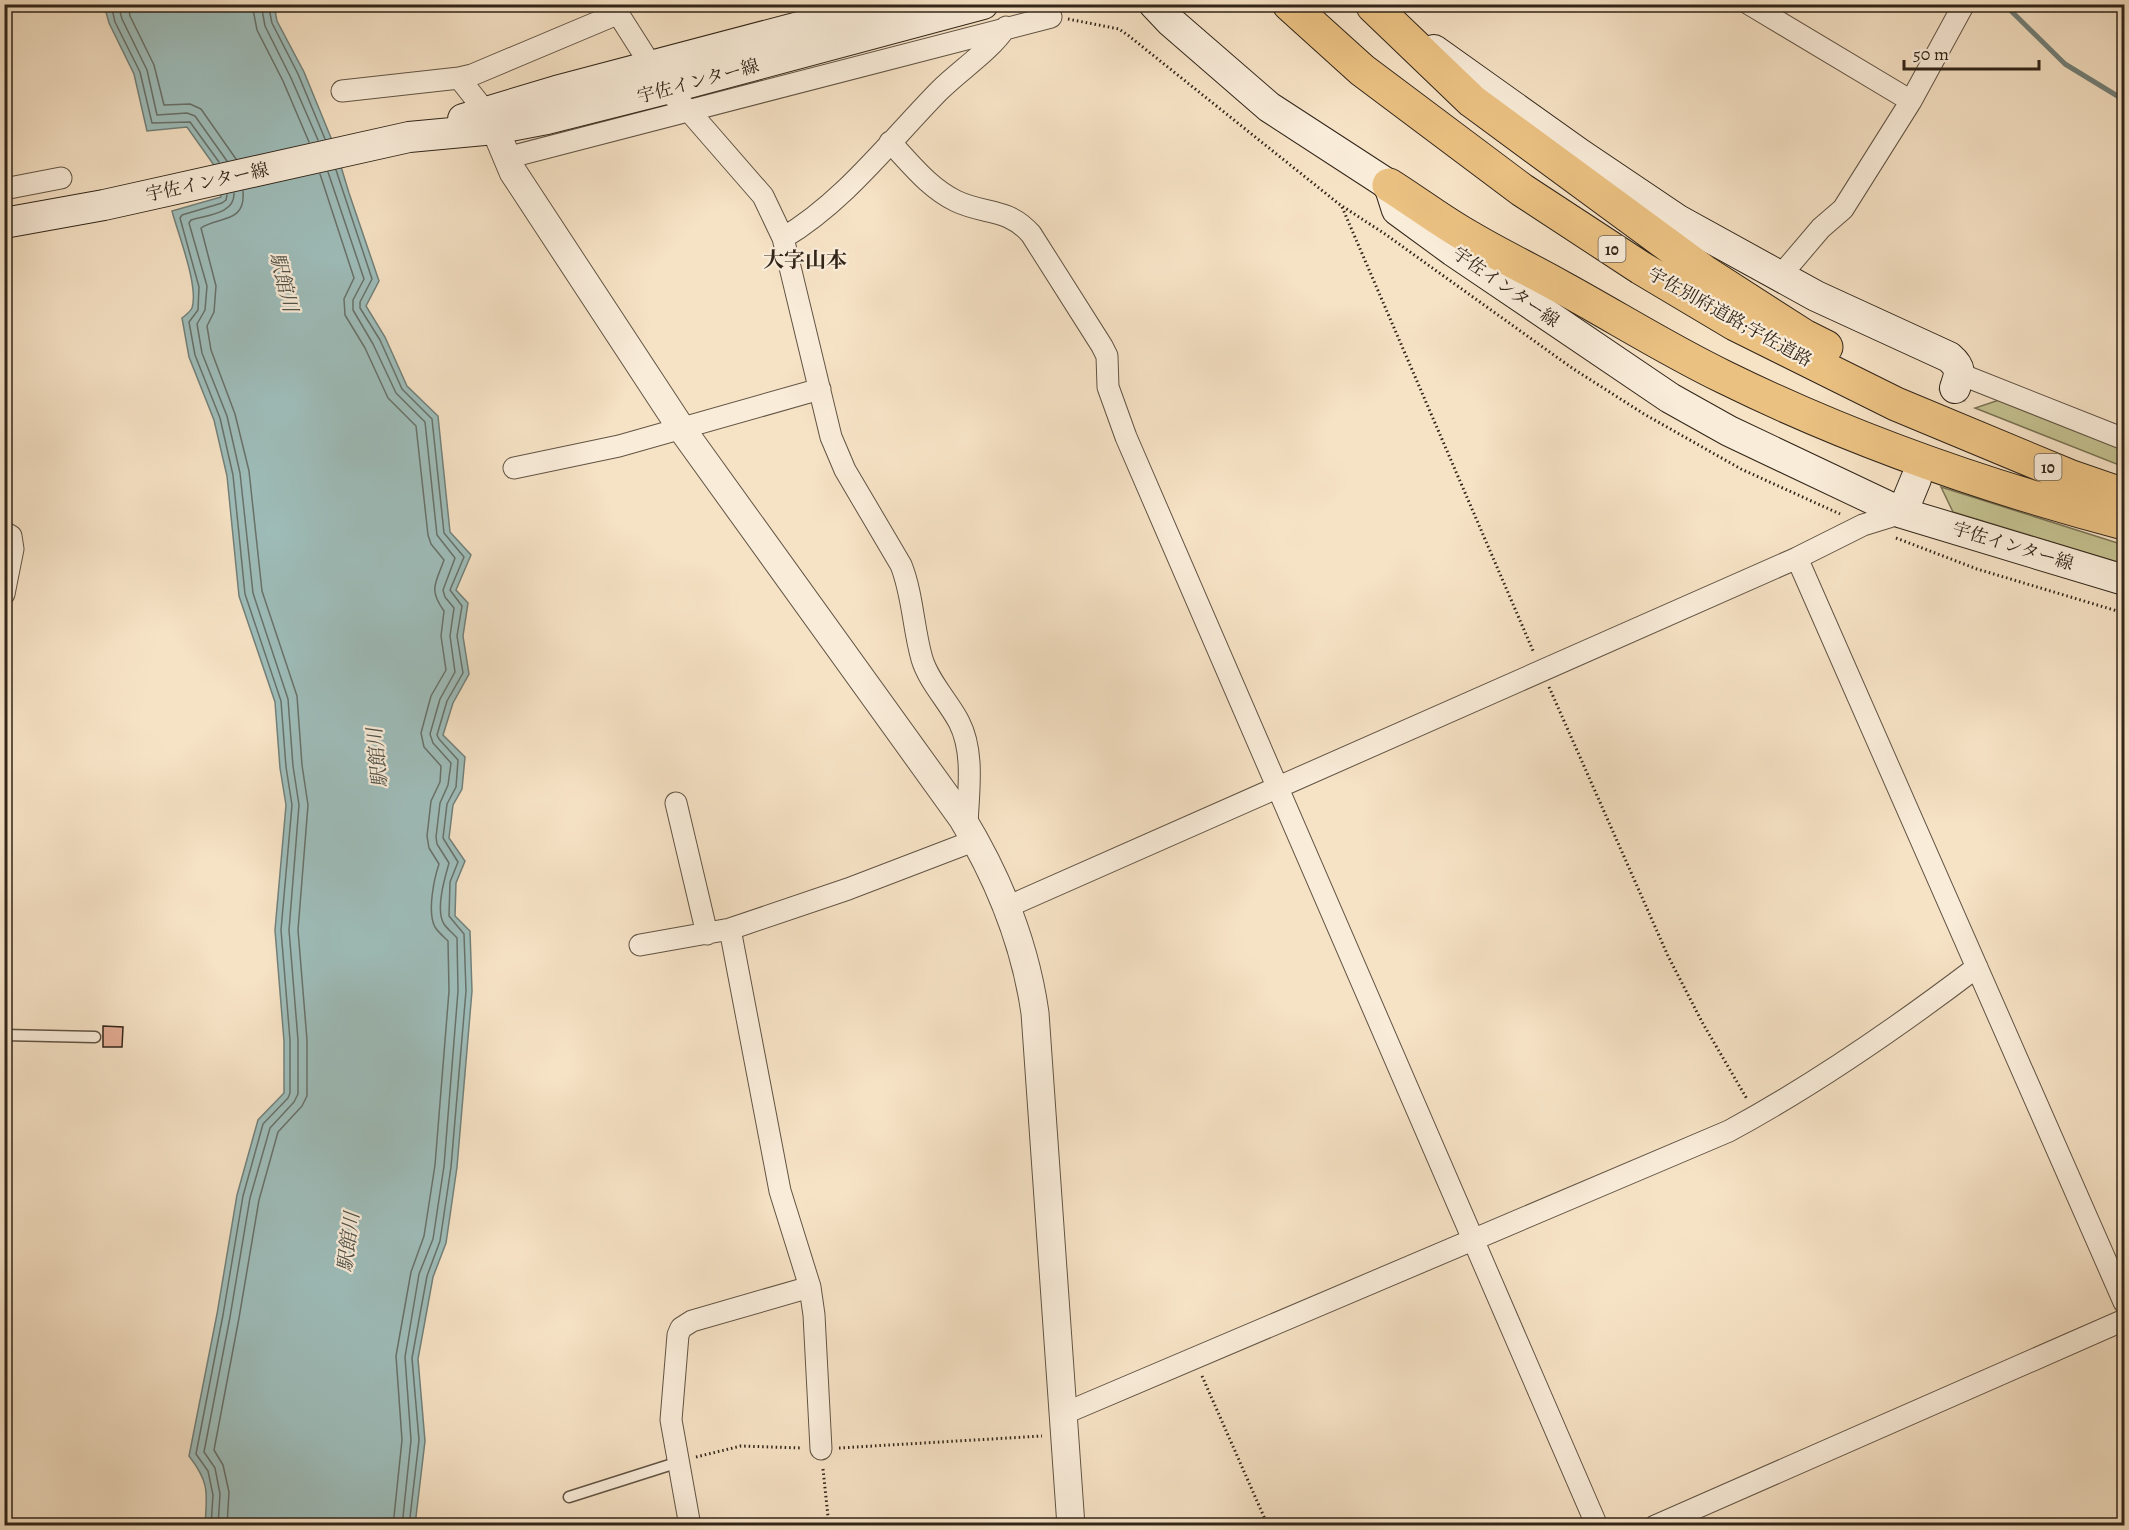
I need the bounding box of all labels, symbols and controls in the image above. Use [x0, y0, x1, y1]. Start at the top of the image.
scale bar [1904, 33, 2039, 71]
text: 50 m [1913, 42, 1949, 66]
street label: 宇佐インター線 [634, 53, 762, 109]
street label: 宇佐インター線 [143, 157, 271, 207]
road number: 10 [1598, 236, 1626, 262]
street label: 宇佐インター線 [1448, 241, 1564, 333]
district label: 大字山本 [763, 246, 847, 274]
water label: 駅館川 [263, 250, 304, 316]
street label: 宇佐別府道路;宇佐道路 [1644, 262, 1816, 372]
road number: 10 [2034, 454, 2062, 480]
street label: 宇佐インター線 [1950, 516, 2076, 576]
water label: 駅館川 [361, 725, 394, 789]
water label: 駅館川 [331, 1209, 366, 1273]

